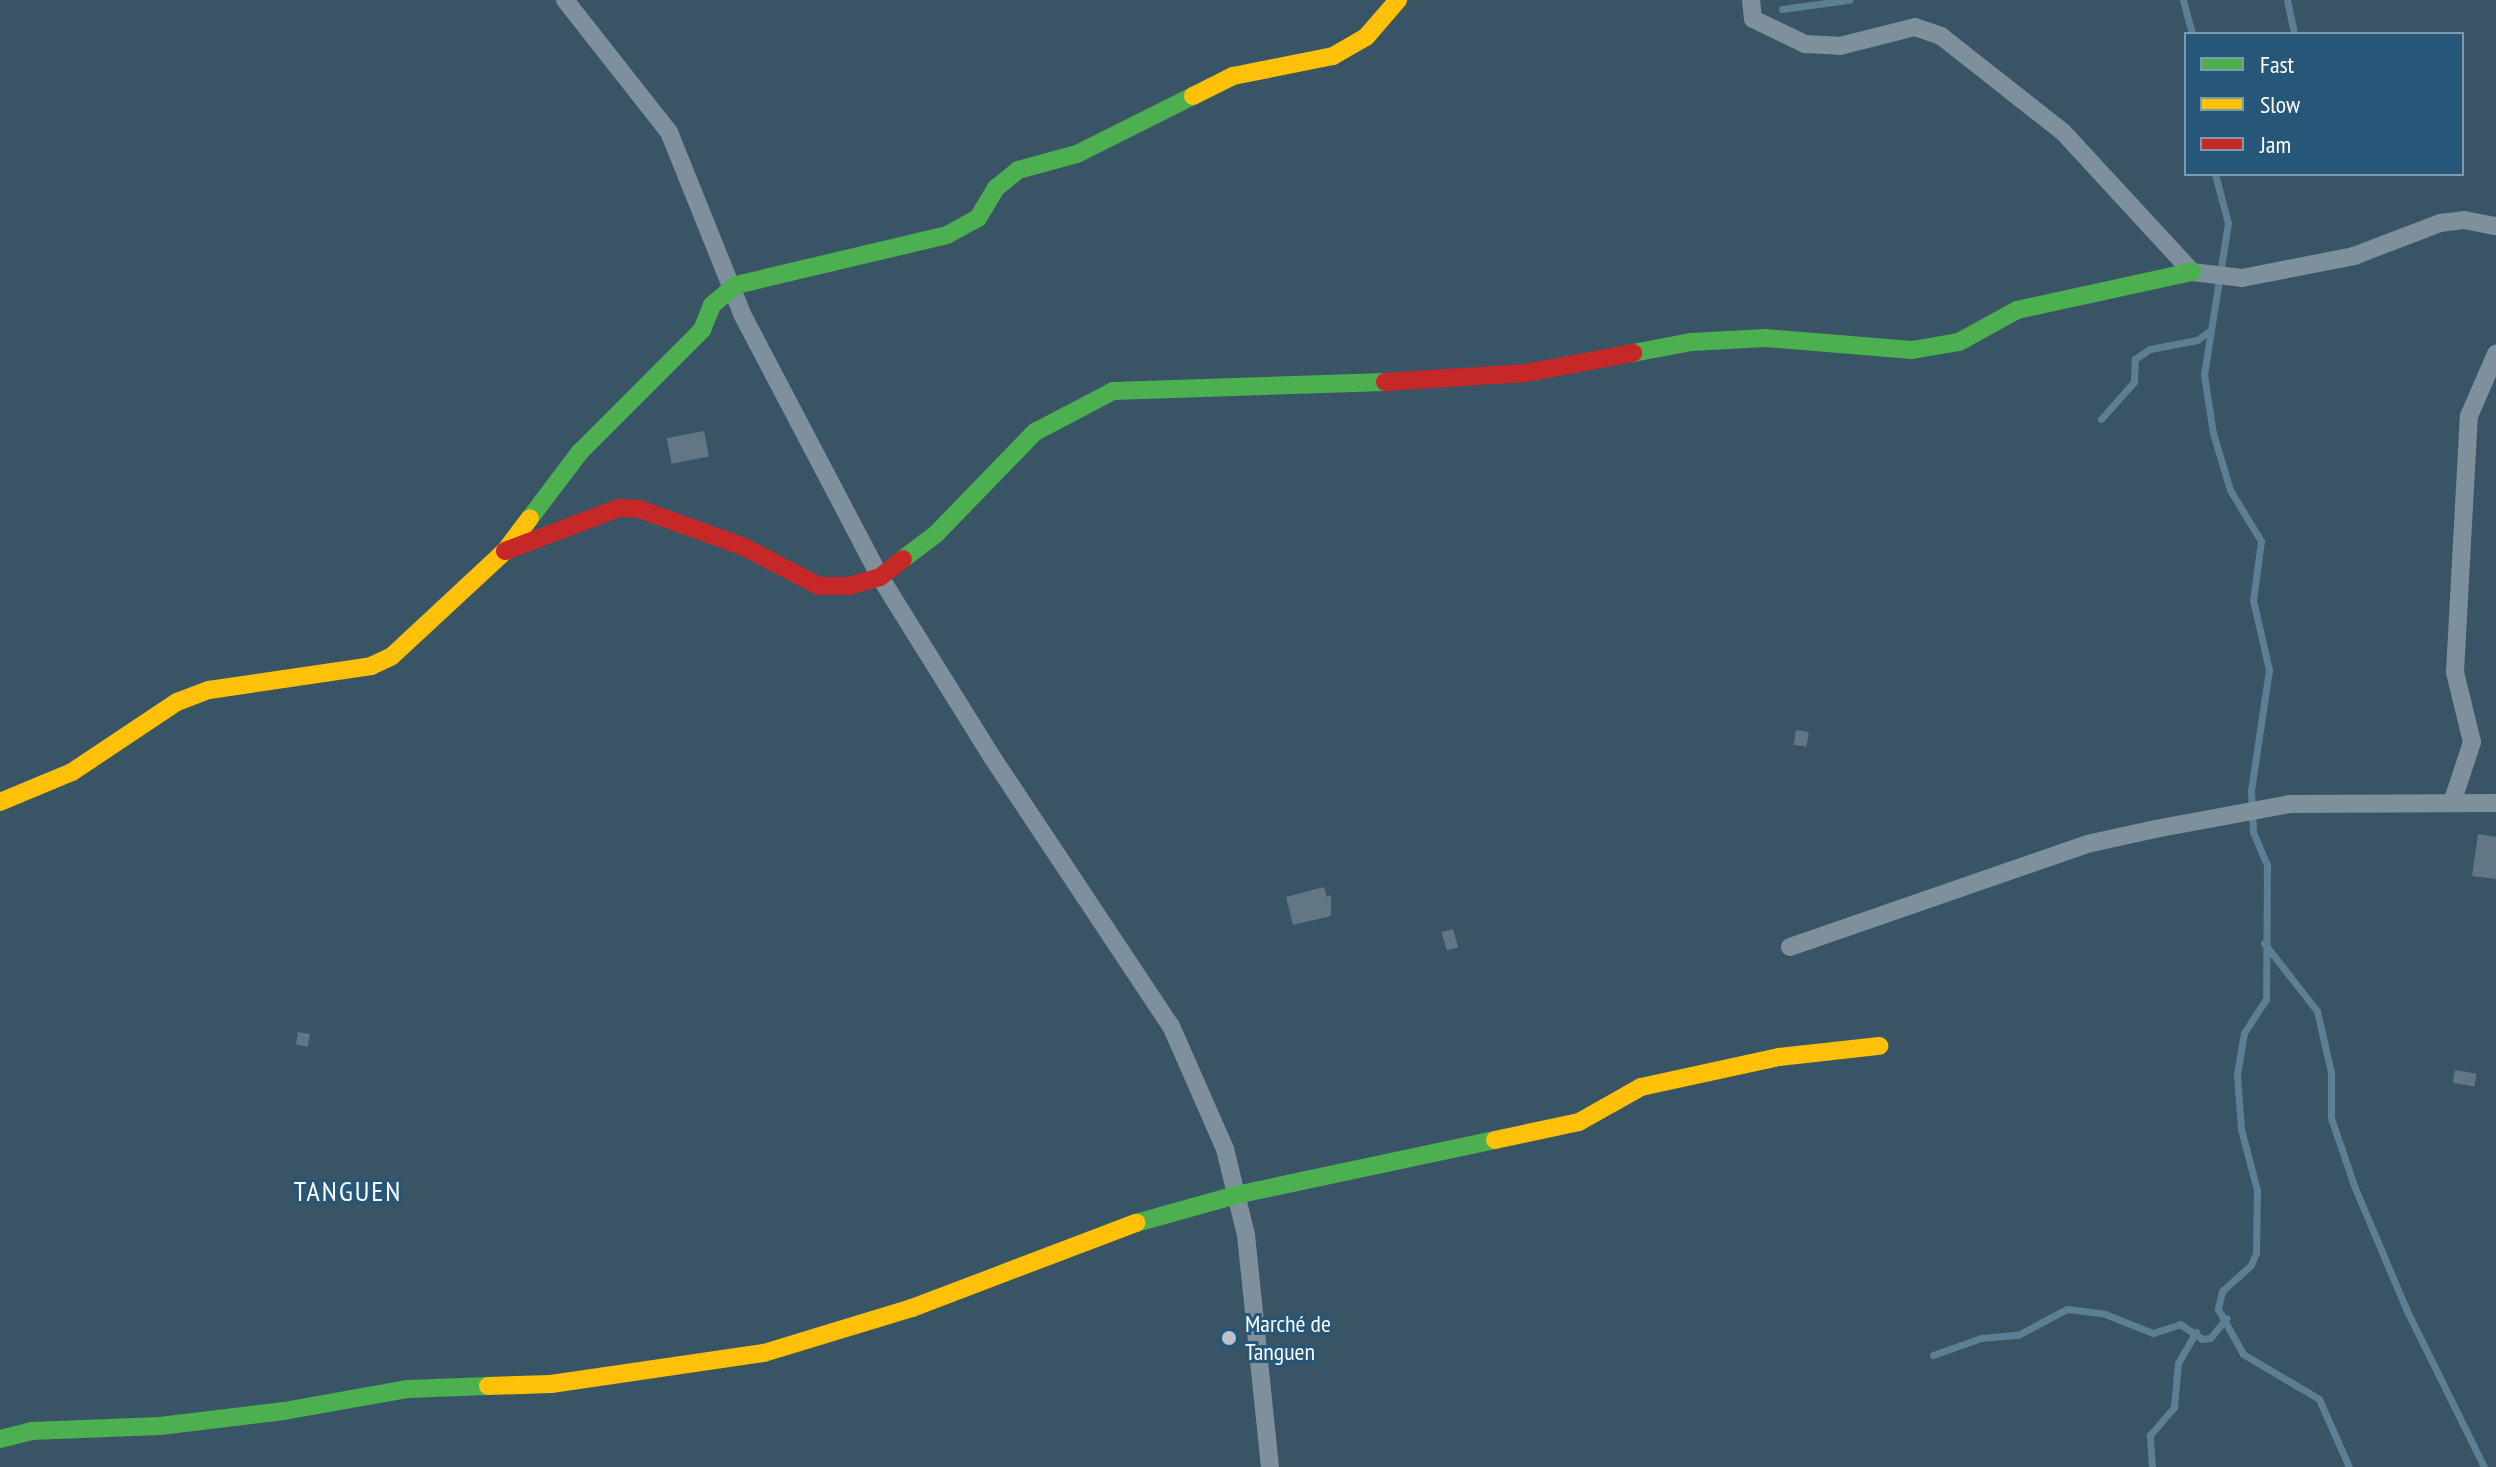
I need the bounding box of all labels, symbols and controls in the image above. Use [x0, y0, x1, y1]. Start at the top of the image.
legend [2184, 32, 2464, 176]
text: Fast [2260, 49, 2294, 80]
text: Slow [2260, 89, 2300, 120]
text: Jam [2260, 129, 2291, 160]
district label: TANGUEN [294, 1174, 402, 1208]
place label: Marché de Tanguen [1245, 1310, 1331, 1366]
marker: Marché de Tanguen [1220, 1329, 1238, 1347]

